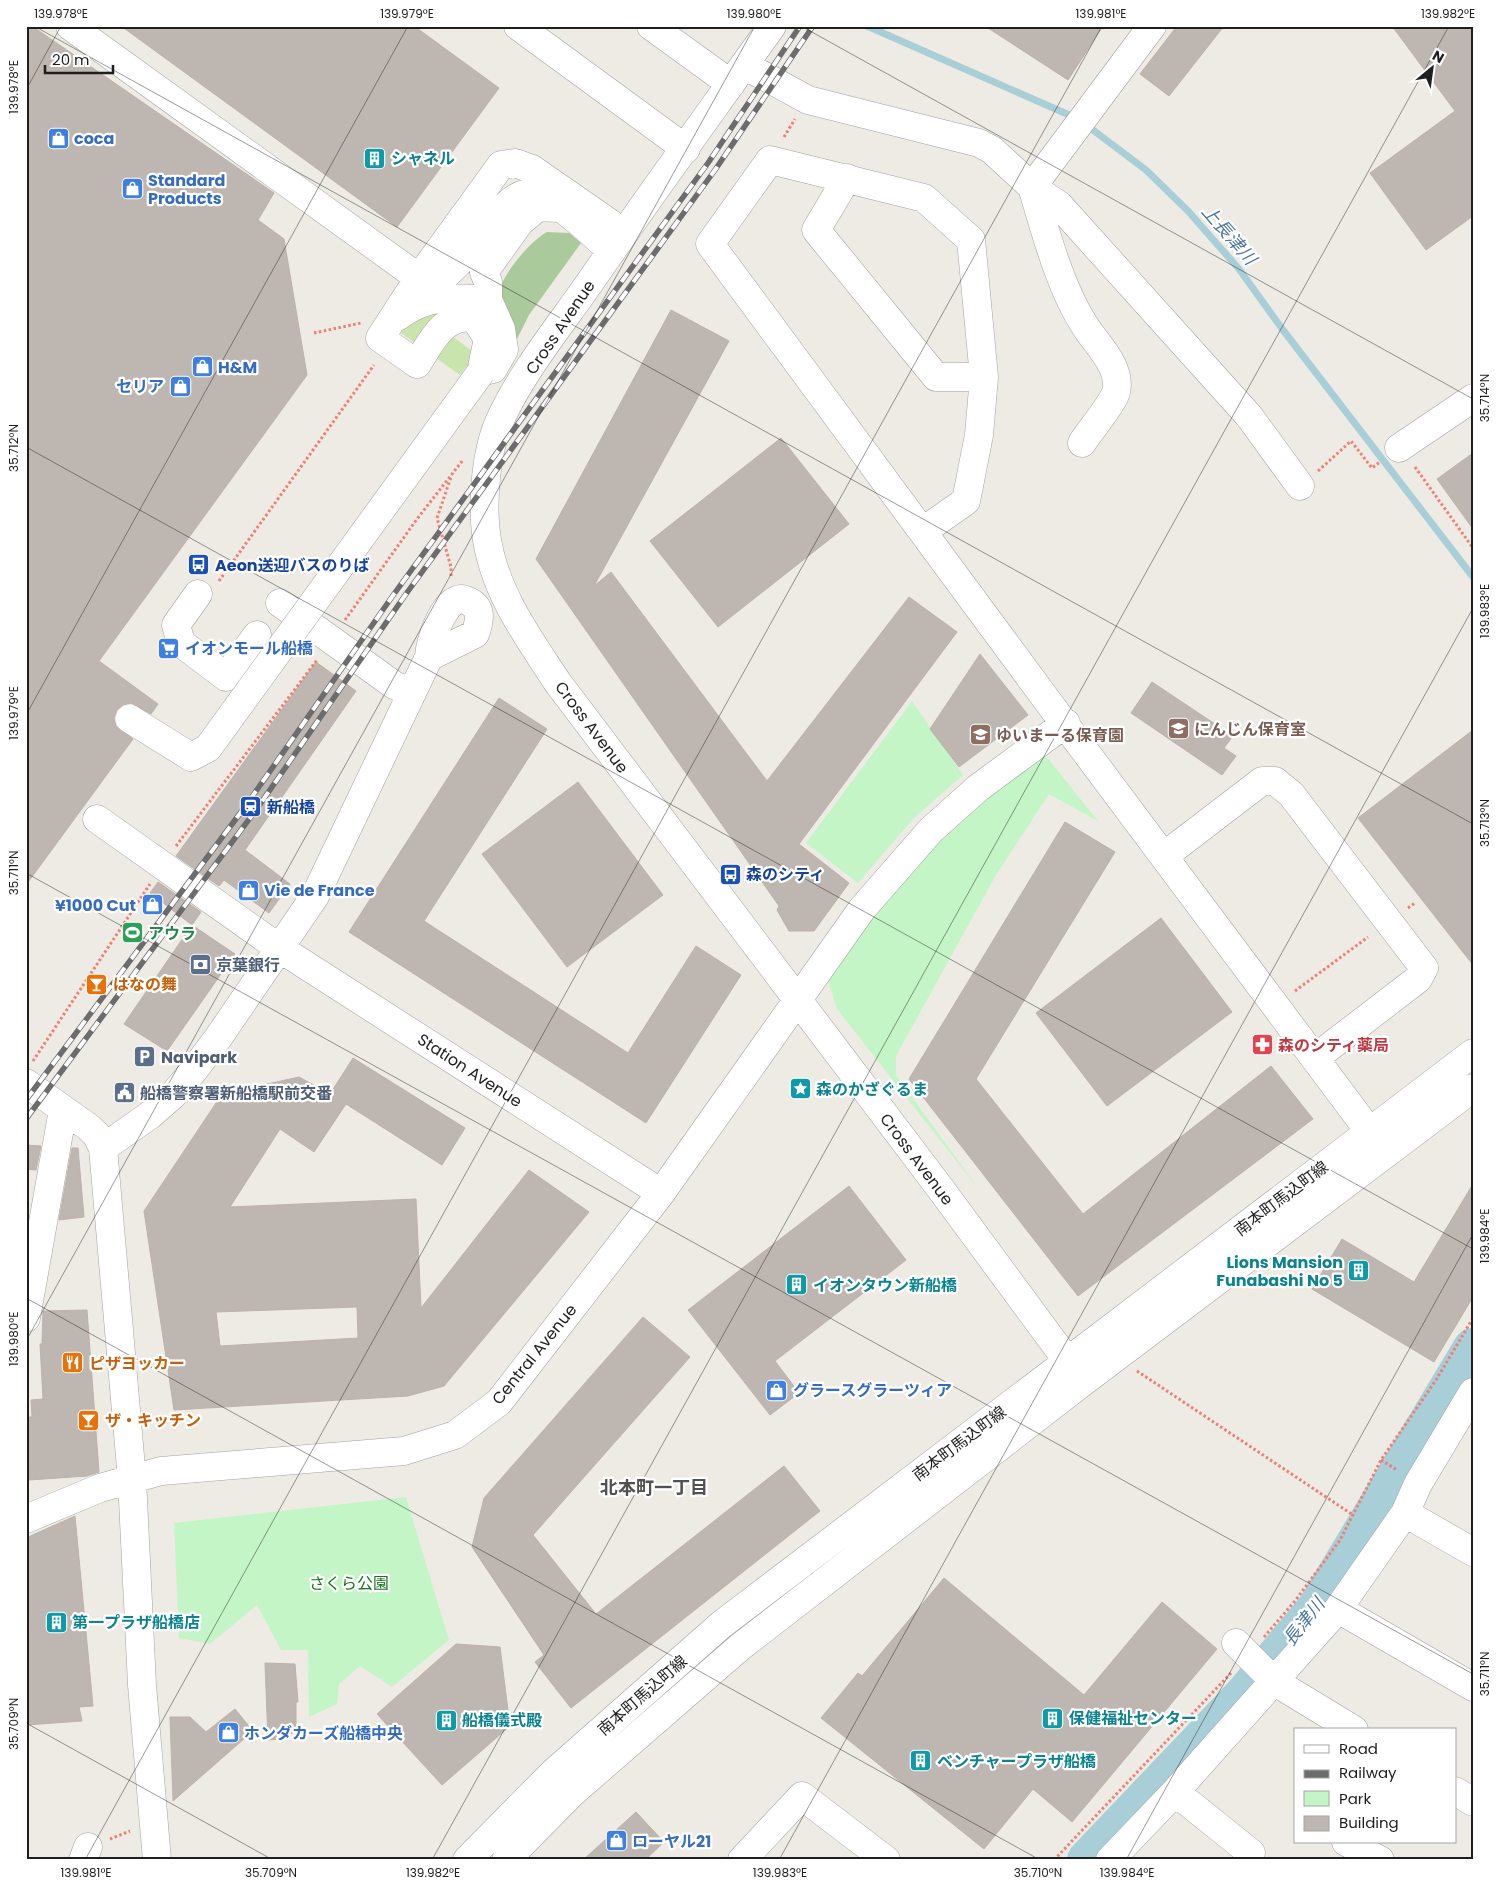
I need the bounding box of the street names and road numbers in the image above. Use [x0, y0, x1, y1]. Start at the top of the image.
street label: Cross Avenue [520, 275, 601, 379]
street label: Cross Avenue [549, 677, 634, 778]
street label: Station Avenue [413, 1028, 527, 1113]
street label: Cross Avenue [874, 1109, 959, 1210]
street label: 南本町馬込町線 [1230, 1156, 1333, 1241]
street label: Central Avenue [487, 1299, 582, 1410]
street label: 南本町馬込町線 [908, 1401, 1011, 1486]
street label: 南本町馬込町線 [593, 1650, 692, 1741]

